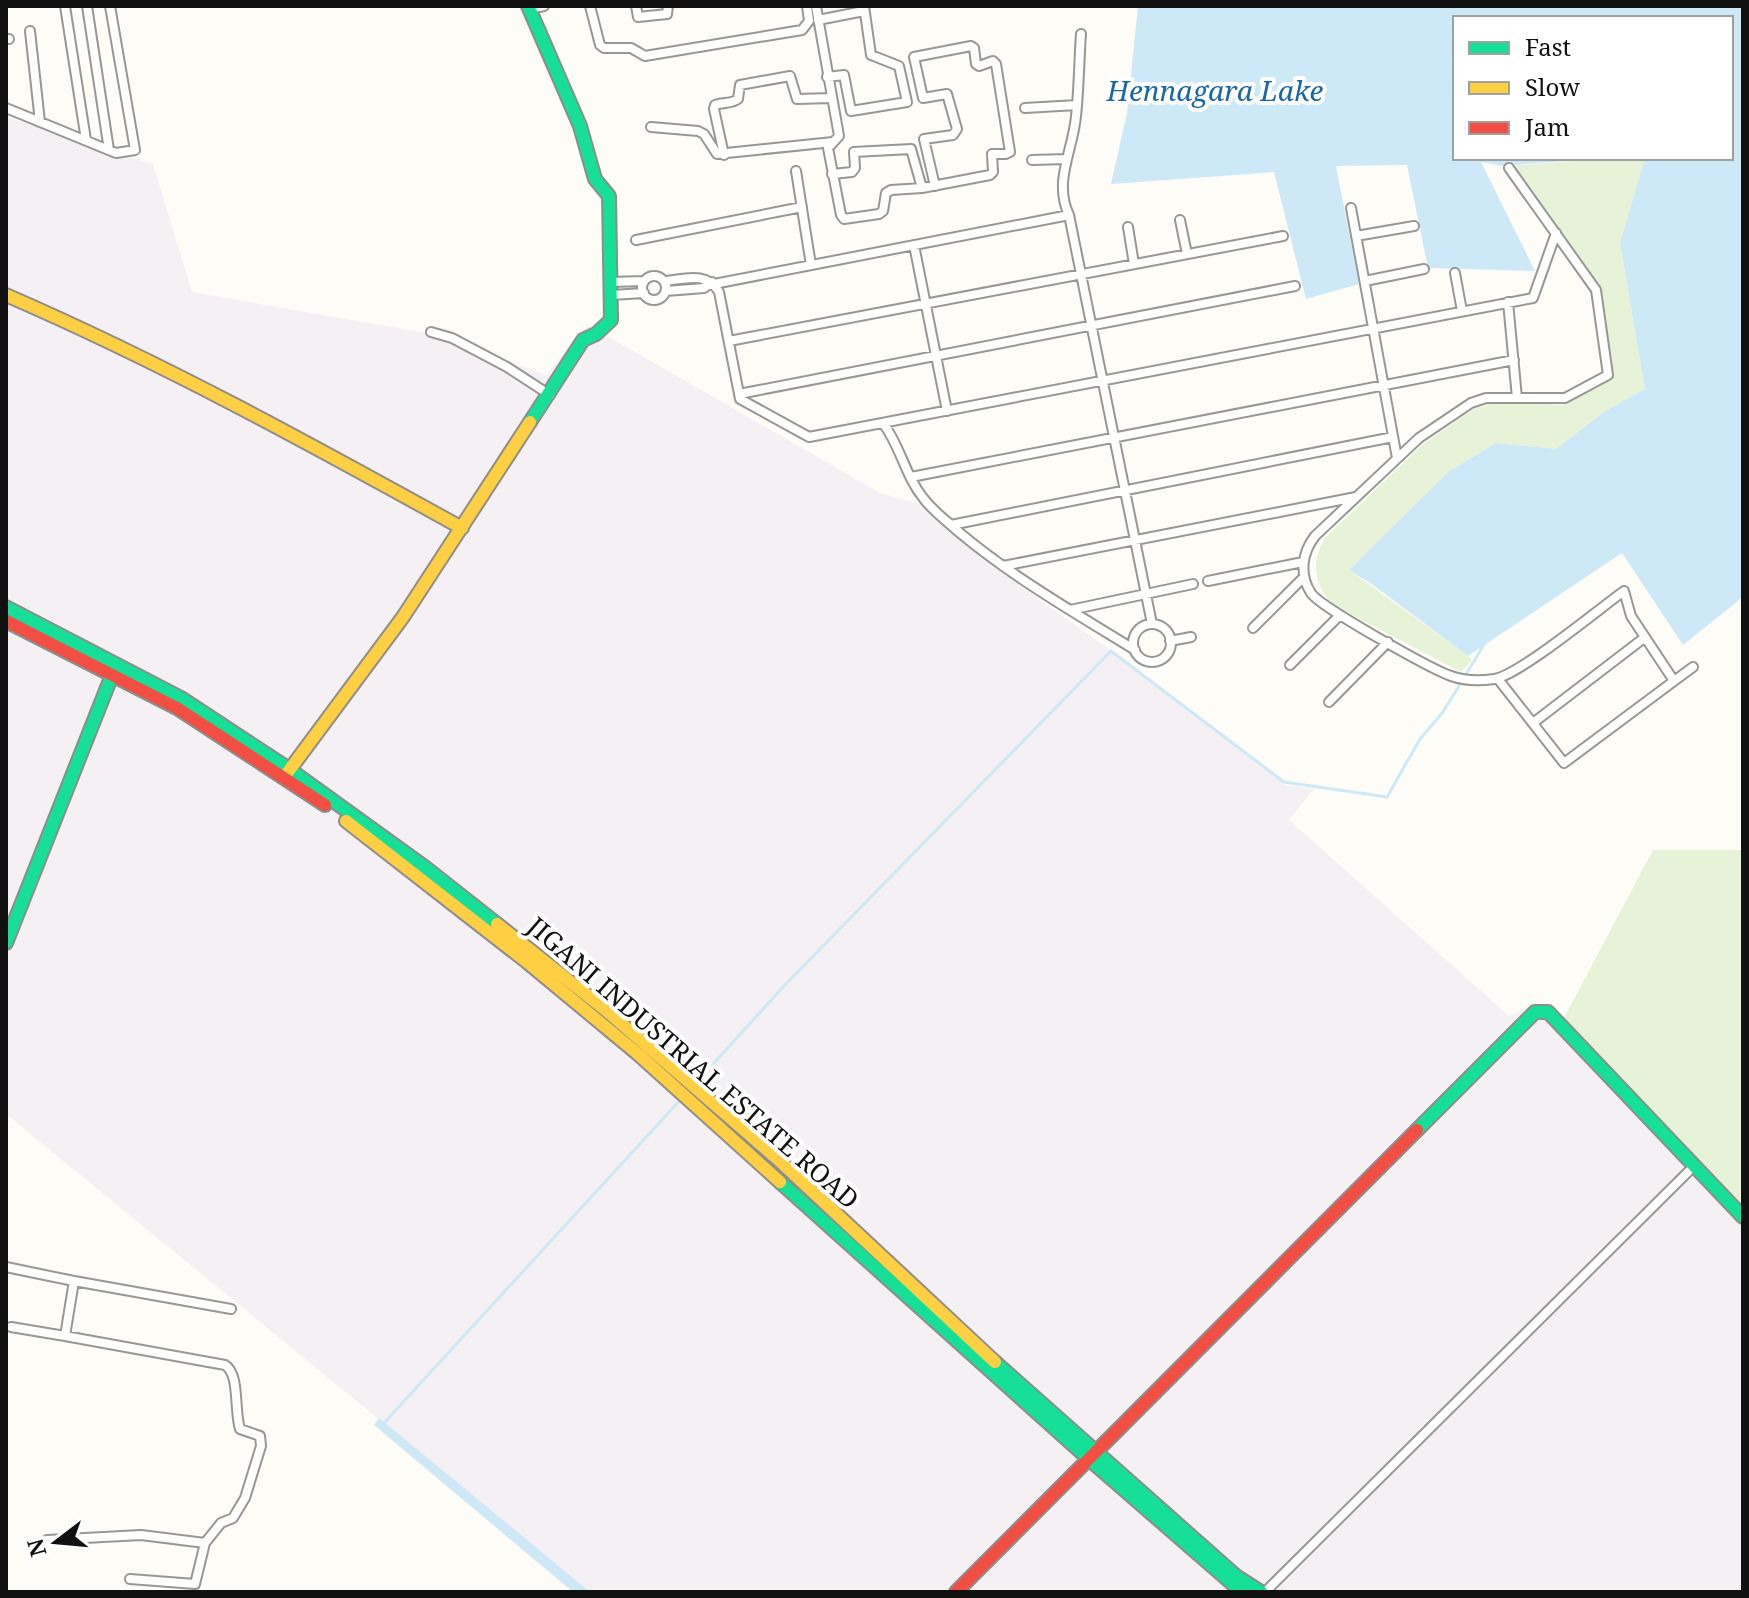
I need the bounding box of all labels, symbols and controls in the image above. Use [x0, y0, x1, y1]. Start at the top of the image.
legend [1453, 16, 1733, 160]
text: Fast [1525, 30, 1571, 63]
text: Slow [1525, 70, 1580, 103]
water label: Hennagara Lake [1106, 71, 1323, 109]
text: Jam [1524, 110, 1570, 143]
street label: JIGANI INDUSTRIAL ESTATE ROAD [519, 907, 867, 1216]
north arrow [16, 1502, 96, 1582]
text: N [19, 1535, 53, 1560]

